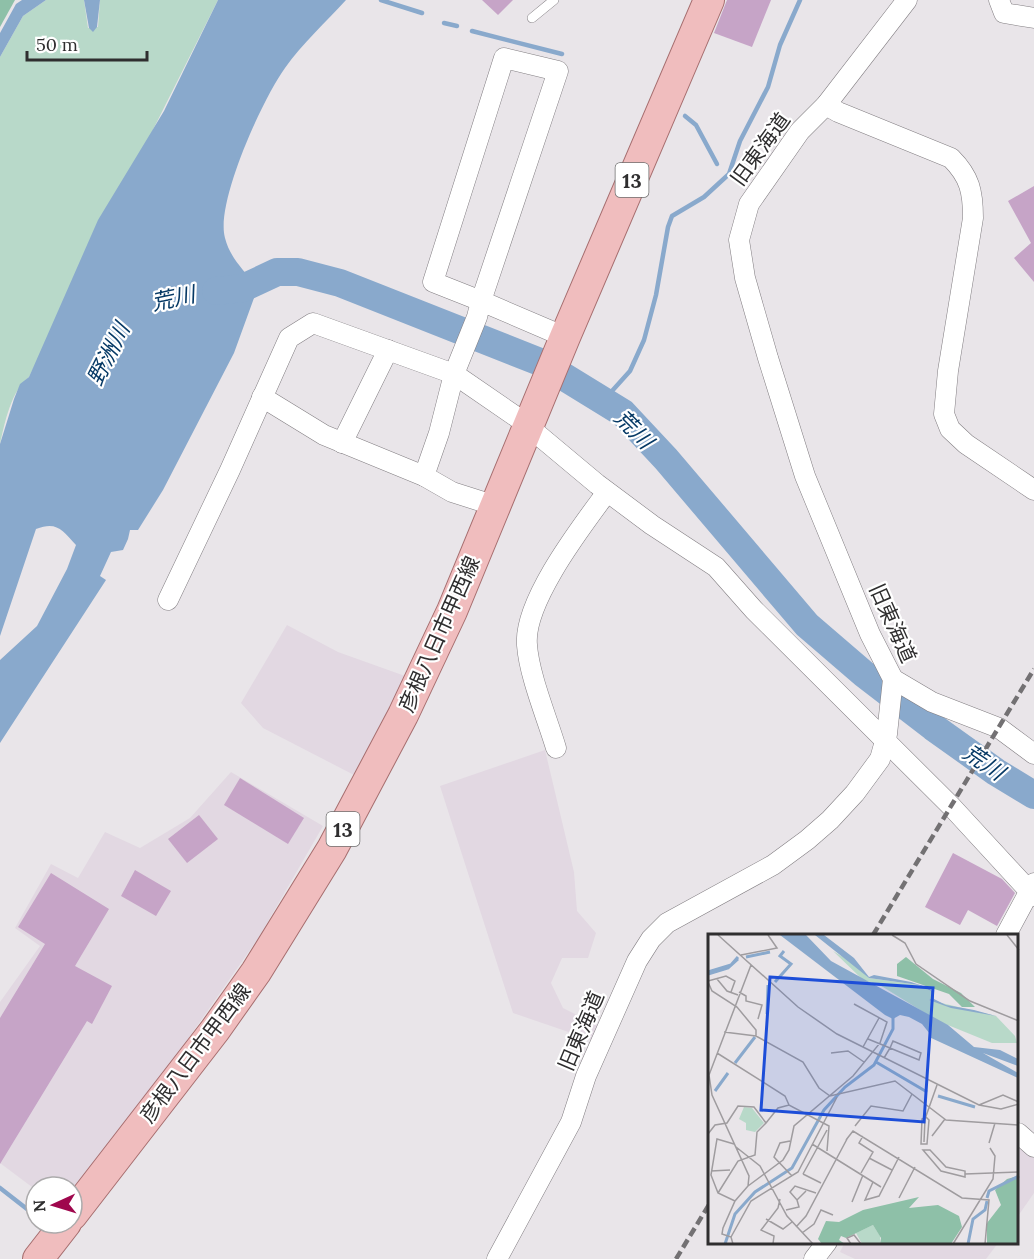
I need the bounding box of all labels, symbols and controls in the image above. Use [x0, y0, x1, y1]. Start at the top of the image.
scale bar [27, 24, 147, 62]
text: 50 m [36, 33, 78, 56]
street label: 旧東海道 [724, 107, 796, 191]
road number: 13 [616, 163, 648, 197]
water label: 荒川 [149, 279, 199, 316]
water label: 野洲川 [81, 316, 136, 390]
water label: 荒川 [609, 404, 661, 456]
street label: 彦根八日市甲西線 [393, 552, 485, 716]
street label: 旧東海道 [864, 579, 922, 667]
water label: 荒川 [958, 738, 1012, 787]
road number: 13 [326, 812, 360, 846]
inset map [708, 934, 1019, 1244]
street label: 彦根八日市甲西線 [134, 978, 256, 1128]
street label: 旧東海道 [552, 987, 610, 1075]
north arrow [24, 1175, 84, 1235]
text: N [29, 1199, 49, 1213]

